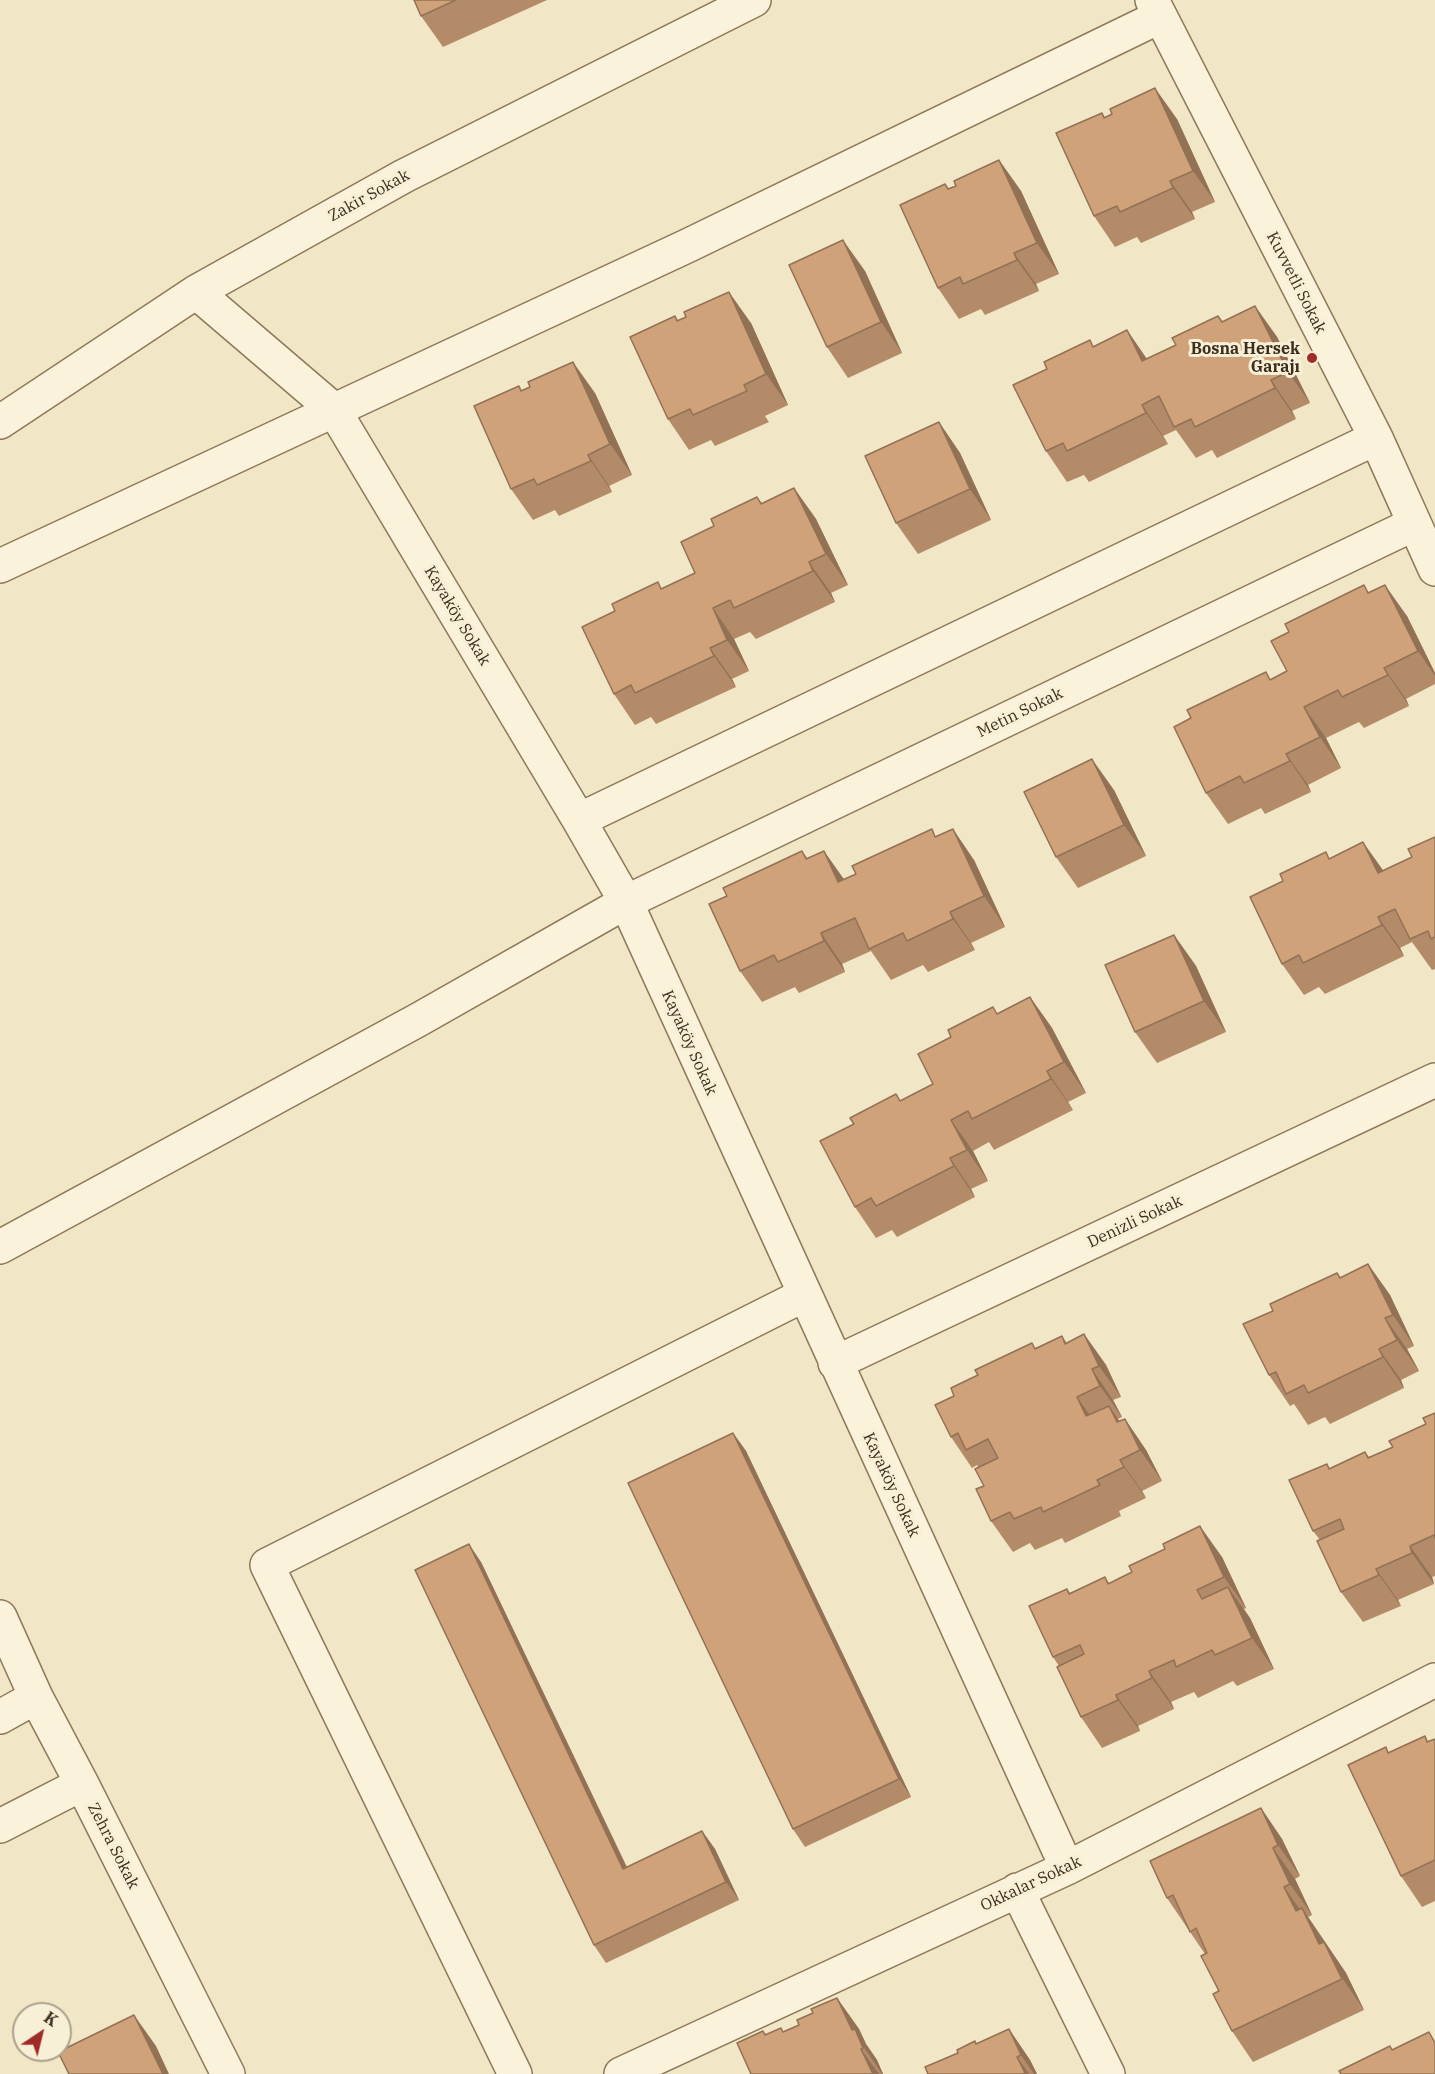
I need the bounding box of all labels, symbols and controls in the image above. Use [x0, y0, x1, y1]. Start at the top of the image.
street label: Zakir Sokak [325, 166, 413, 226]
street label: Kuvvetli Sokak [1262, 229, 1330, 337]
place label: Bosna Hersek Garajı [1191, 339, 1300, 377]
marker: Bosna Hersek Garajı [1305, 351, 1319, 365]
street label: Kayaköy Sokak [420, 563, 494, 669]
street label: Metin Sokak [974, 684, 1066, 742]
street label: Kayaköy Sokak [657, 988, 721, 1098]
street label: Denizli Sokak [1084, 1192, 1186, 1252]
street label: Kayaköy Sokak [858, 1430, 924, 1540]
street label: Zehra Sokak [83, 1800, 143, 1892]
street label: Okkalar Sokak [978, 1852, 1084, 1916]
north arrow [12, 2002, 72, 2062]
text: K [40, 2007, 62, 2031]

